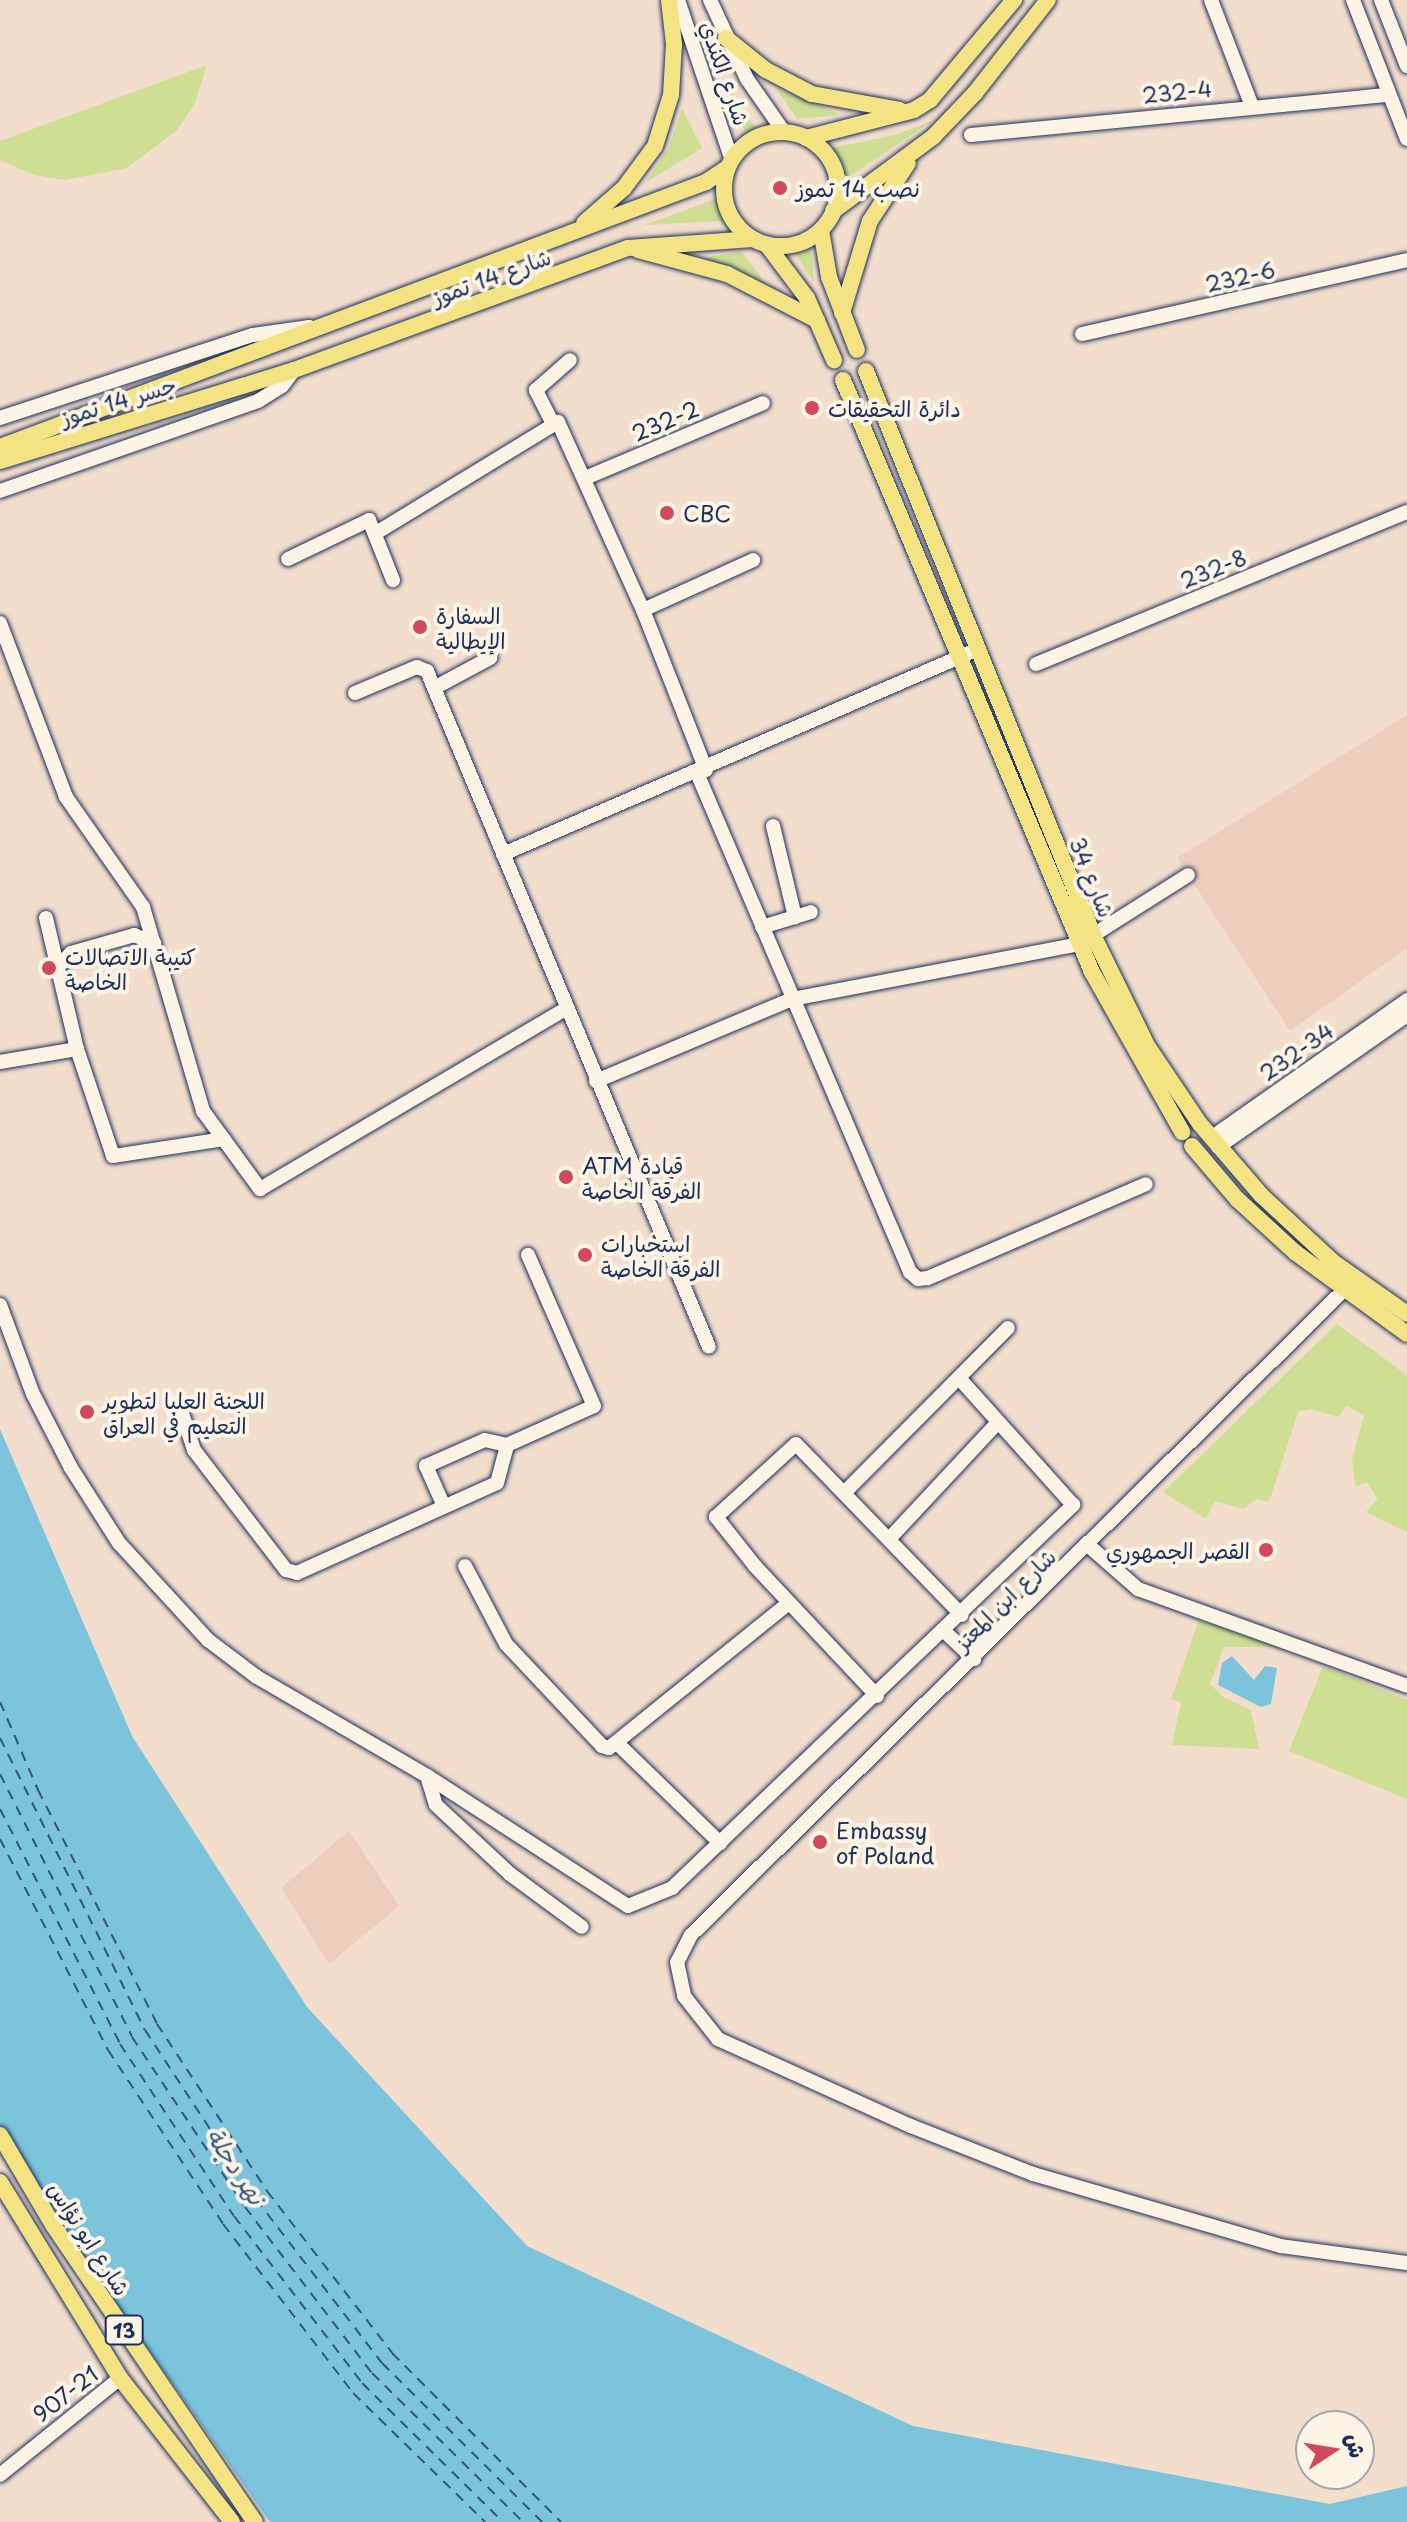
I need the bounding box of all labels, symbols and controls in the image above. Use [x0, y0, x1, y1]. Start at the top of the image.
street label: شارع الكندي [696, 17, 756, 129]
street label: 232-4 [1141, 74, 1213, 108]
place label: نصب 14 تموز [796, 175, 920, 201]
marker: نصب 14 تموز [771, 179, 789, 197]
street label: شارع 14 تموز [428, 242, 554, 310]
street label: 232-6 [1203, 255, 1277, 297]
street label: جسر 14 تموز [57, 370, 179, 430]
street label: 232-2 [628, 394, 702, 446]
place label: دائرة التحقيقات [828, 395, 961, 421]
marker: دائرة التحقيقات [803, 399, 821, 417]
place label: CBC [683, 500, 731, 526]
marker: CBC [658, 504, 676, 522]
street label: 232-8 [1176, 543, 1250, 593]
place label: السفارة الإيطالية [436, 601, 506, 652]
marker: السفارة الإيطالية [411, 618, 429, 636]
street label: شارع 34 [1065, 833, 1121, 921]
place label: كتيبة الاتصالات الخاصة [65, 942, 196, 994]
marker: كتيبة الاتصالات الخاصة [40, 959, 58, 977]
street label: 232-34 [1254, 1016, 1338, 1086]
place label: ATM قيادة الفرقة الخاصة [582, 1151, 701, 1202]
marker: ATM قيادة الفرقة الخاصة [557, 1168, 575, 1186]
place label: استخبارات الفرقة الخاصة [601, 1229, 720, 1280]
marker: استخبارات الفرقة الخاصة [576, 1246, 594, 1264]
place label: اللجنة العليا لتطوير التعليم في العراق [103, 1386, 265, 1438]
marker: اللجنة العليا لتطوير التعليم في العراق [78, 1403, 96, 1421]
place label: القصر الجمهوري [1106, 1537, 1250, 1563]
marker: القصر الجمهوري [1257, 1541, 1275, 1559]
street label: شارع ابن المعتز [948, 1543, 1060, 1655]
place label: Embassy of Poland [836, 1816, 935, 1868]
marker: Embassy of Poland [811, 1833, 829, 1851]
water label: نهر دجلة [201, 2122, 271, 2210]
street label: شارع ابو نؤاس [43, 2176, 137, 2300]
road number: 13 [104, 2314, 144, 2346]
street label: 907-21 [27, 2359, 103, 2427]
north arrow [1295, 2410, 1375, 2490]
text: ش [1338, 2430, 1376, 2461]

